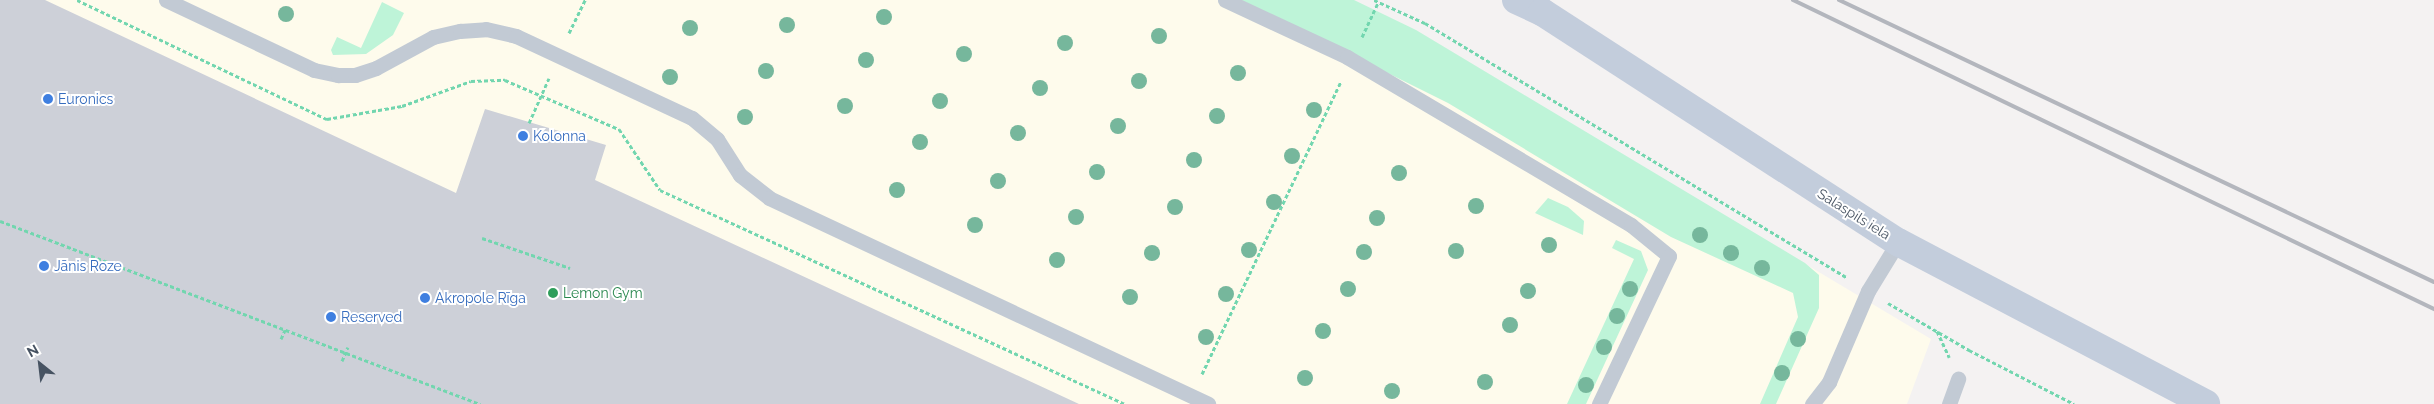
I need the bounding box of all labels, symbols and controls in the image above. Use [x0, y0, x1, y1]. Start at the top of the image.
place label: Euronics [58, 91, 113, 107]
marker: Euronics [42, 93, 54, 105]
place label: Kolonna [533, 128, 586, 144]
marker: Kolonna [517, 130, 529, 142]
street label: Salaspils iela [1814, 185, 1894, 243]
place label: Jānis Roze [54, 258, 122, 274]
marker: Jānis Roze [38, 260, 50, 272]
place label: Lemon Gym [563, 285, 642, 301]
marker: Lemon Gym [547, 287, 559, 299]
place label: Akropole Rīga [435, 290, 526, 306]
marker: Akropole Rīga [419, 292, 431, 304]
place label: Reserved [341, 309, 402, 325]
marker: Reserved [325, 311, 337, 323]
north arrow [15, 339, 65, 389]
text: N [24, 341, 41, 360]

